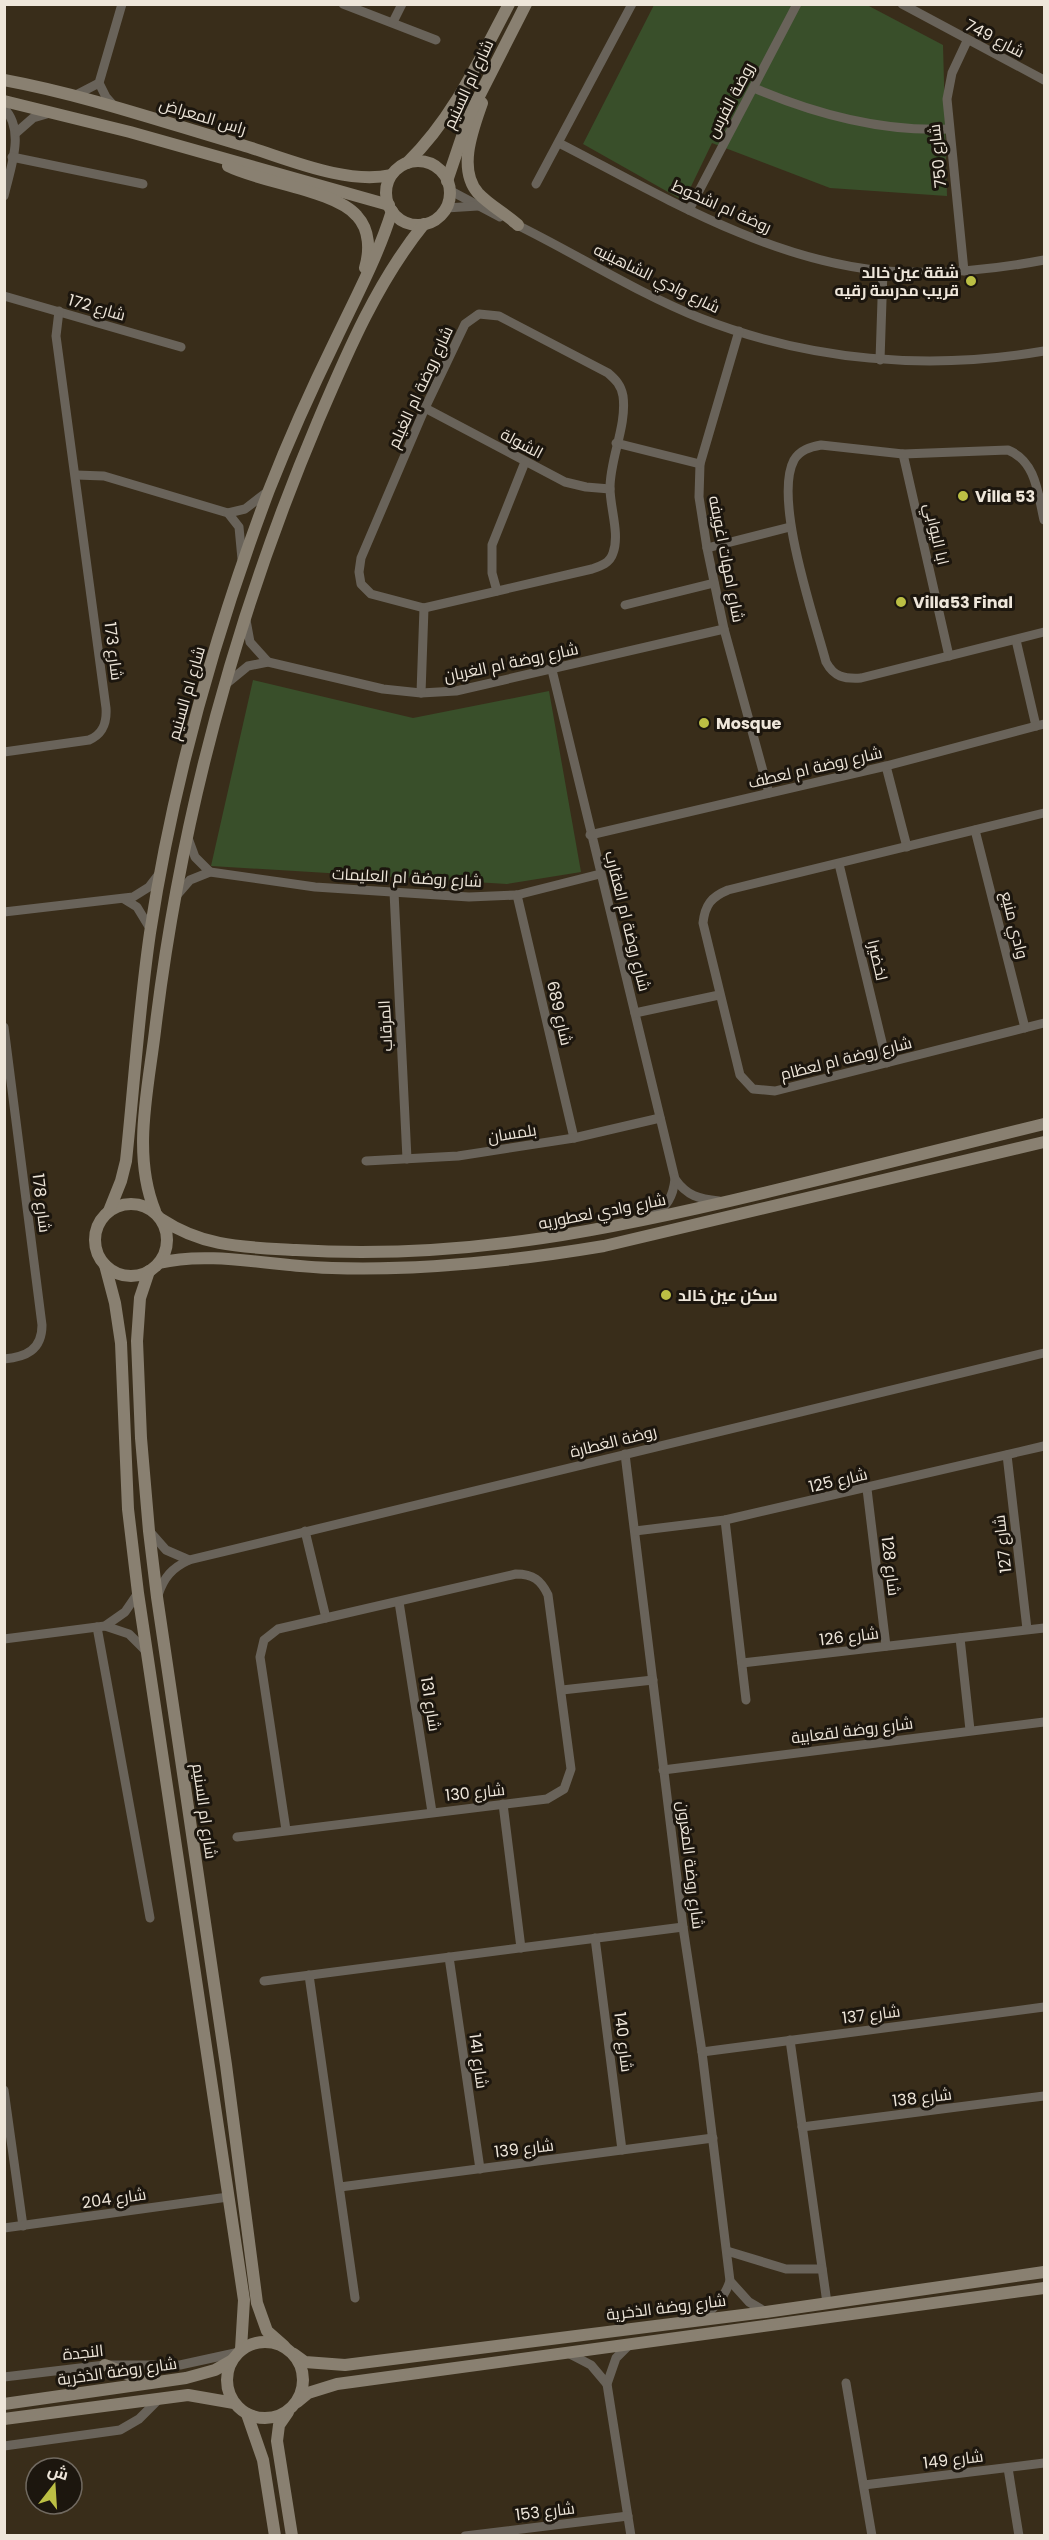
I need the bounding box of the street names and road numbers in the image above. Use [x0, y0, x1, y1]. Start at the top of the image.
street label: شارع 749 [961, 14, 1029, 63]
street label: شارع ام السنيم [438, 36, 499, 133]
street label: روضة الفرس [701, 58, 760, 142]
street label: راس المعراض [156, 92, 249, 141]
street label: شارع 750 [923, 123, 952, 189]
street label: روضة ام اشخوط [668, 174, 775, 239]
street label: شارع وادي الشاهينيه [589, 238, 724, 321]
street label: شارع 172 [66, 288, 128, 327]
street label: شارع روضة ام الغيلم [382, 322, 459, 452]
street label: الشولة [496, 423, 547, 464]
street label: شارع امهات اغويفه [703, 494, 750, 625]
street label: ابا اليوابي [916, 501, 955, 568]
street label: شارع 173 [99, 621, 128, 682]
street label: شارع روضة ام الغربان [442, 637, 580, 688]
street label: شارع ام السنيم [162, 644, 211, 743]
street label: شارع روضة ام لعطف [746, 741, 884, 794]
street label: شارع روضة ام العقارب [599, 848, 656, 994]
street label: شارع روضة ام العليمات [331, 862, 483, 893]
street label: وادي منيع [993, 889, 1034, 962]
street label: لخضيرا [862, 937, 893, 983]
street label: شارع 689 [541, 979, 578, 1048]
street label: المرقاب [373, 1000, 398, 1052]
street label: شارع روضة ام لعظام [778, 1031, 914, 1086]
street label: بلمسان [486, 1118, 538, 1149]
street label: شارع 178 [26, 1172, 57, 1234]
street label: شارع وادي لعطوريه [536, 1188, 668, 1237]
street label: روضة الغطارة [567, 1420, 659, 1463]
street label: شارع 125 [806, 1463, 870, 1498]
street label: شارع 127 [988, 1514, 1017, 1574]
street label: شارع 128 [875, 1535, 906, 1597]
street label: شارع 126 [818, 1621, 880, 1652]
street label: شارع 131 [415, 1675, 446, 1733]
street label: شارع روضة لقعابية [790, 1712, 914, 1749]
street label: شارع ام السنيم [186, 1762, 223, 1860]
street label: شارع 130 [444, 1778, 506, 1807]
street label: شارع روضة المغرون [671, 1800, 710, 1930]
street label: شارع 137 [841, 2000, 902, 2029]
street label: شارع 140 [608, 2011, 639, 2073]
street label: شارع 141 [463, 2032, 494, 2090]
street label: شارع 138 [891, 2082, 953, 2113]
street label: شارع 139 [493, 2133, 555, 2164]
street label: شارع 204 [80, 2183, 148, 2214]
street label: شارع روضة الذخرية [605, 2289, 727, 2326]
street label: النجدة [61, 2339, 105, 2366]
street label: شارع روضة الذخرية [56, 2352, 178, 2391]
street label: شارع 149 [922, 2444, 985, 2475]
street label: شارع 153 [514, 2496, 576, 2527]

